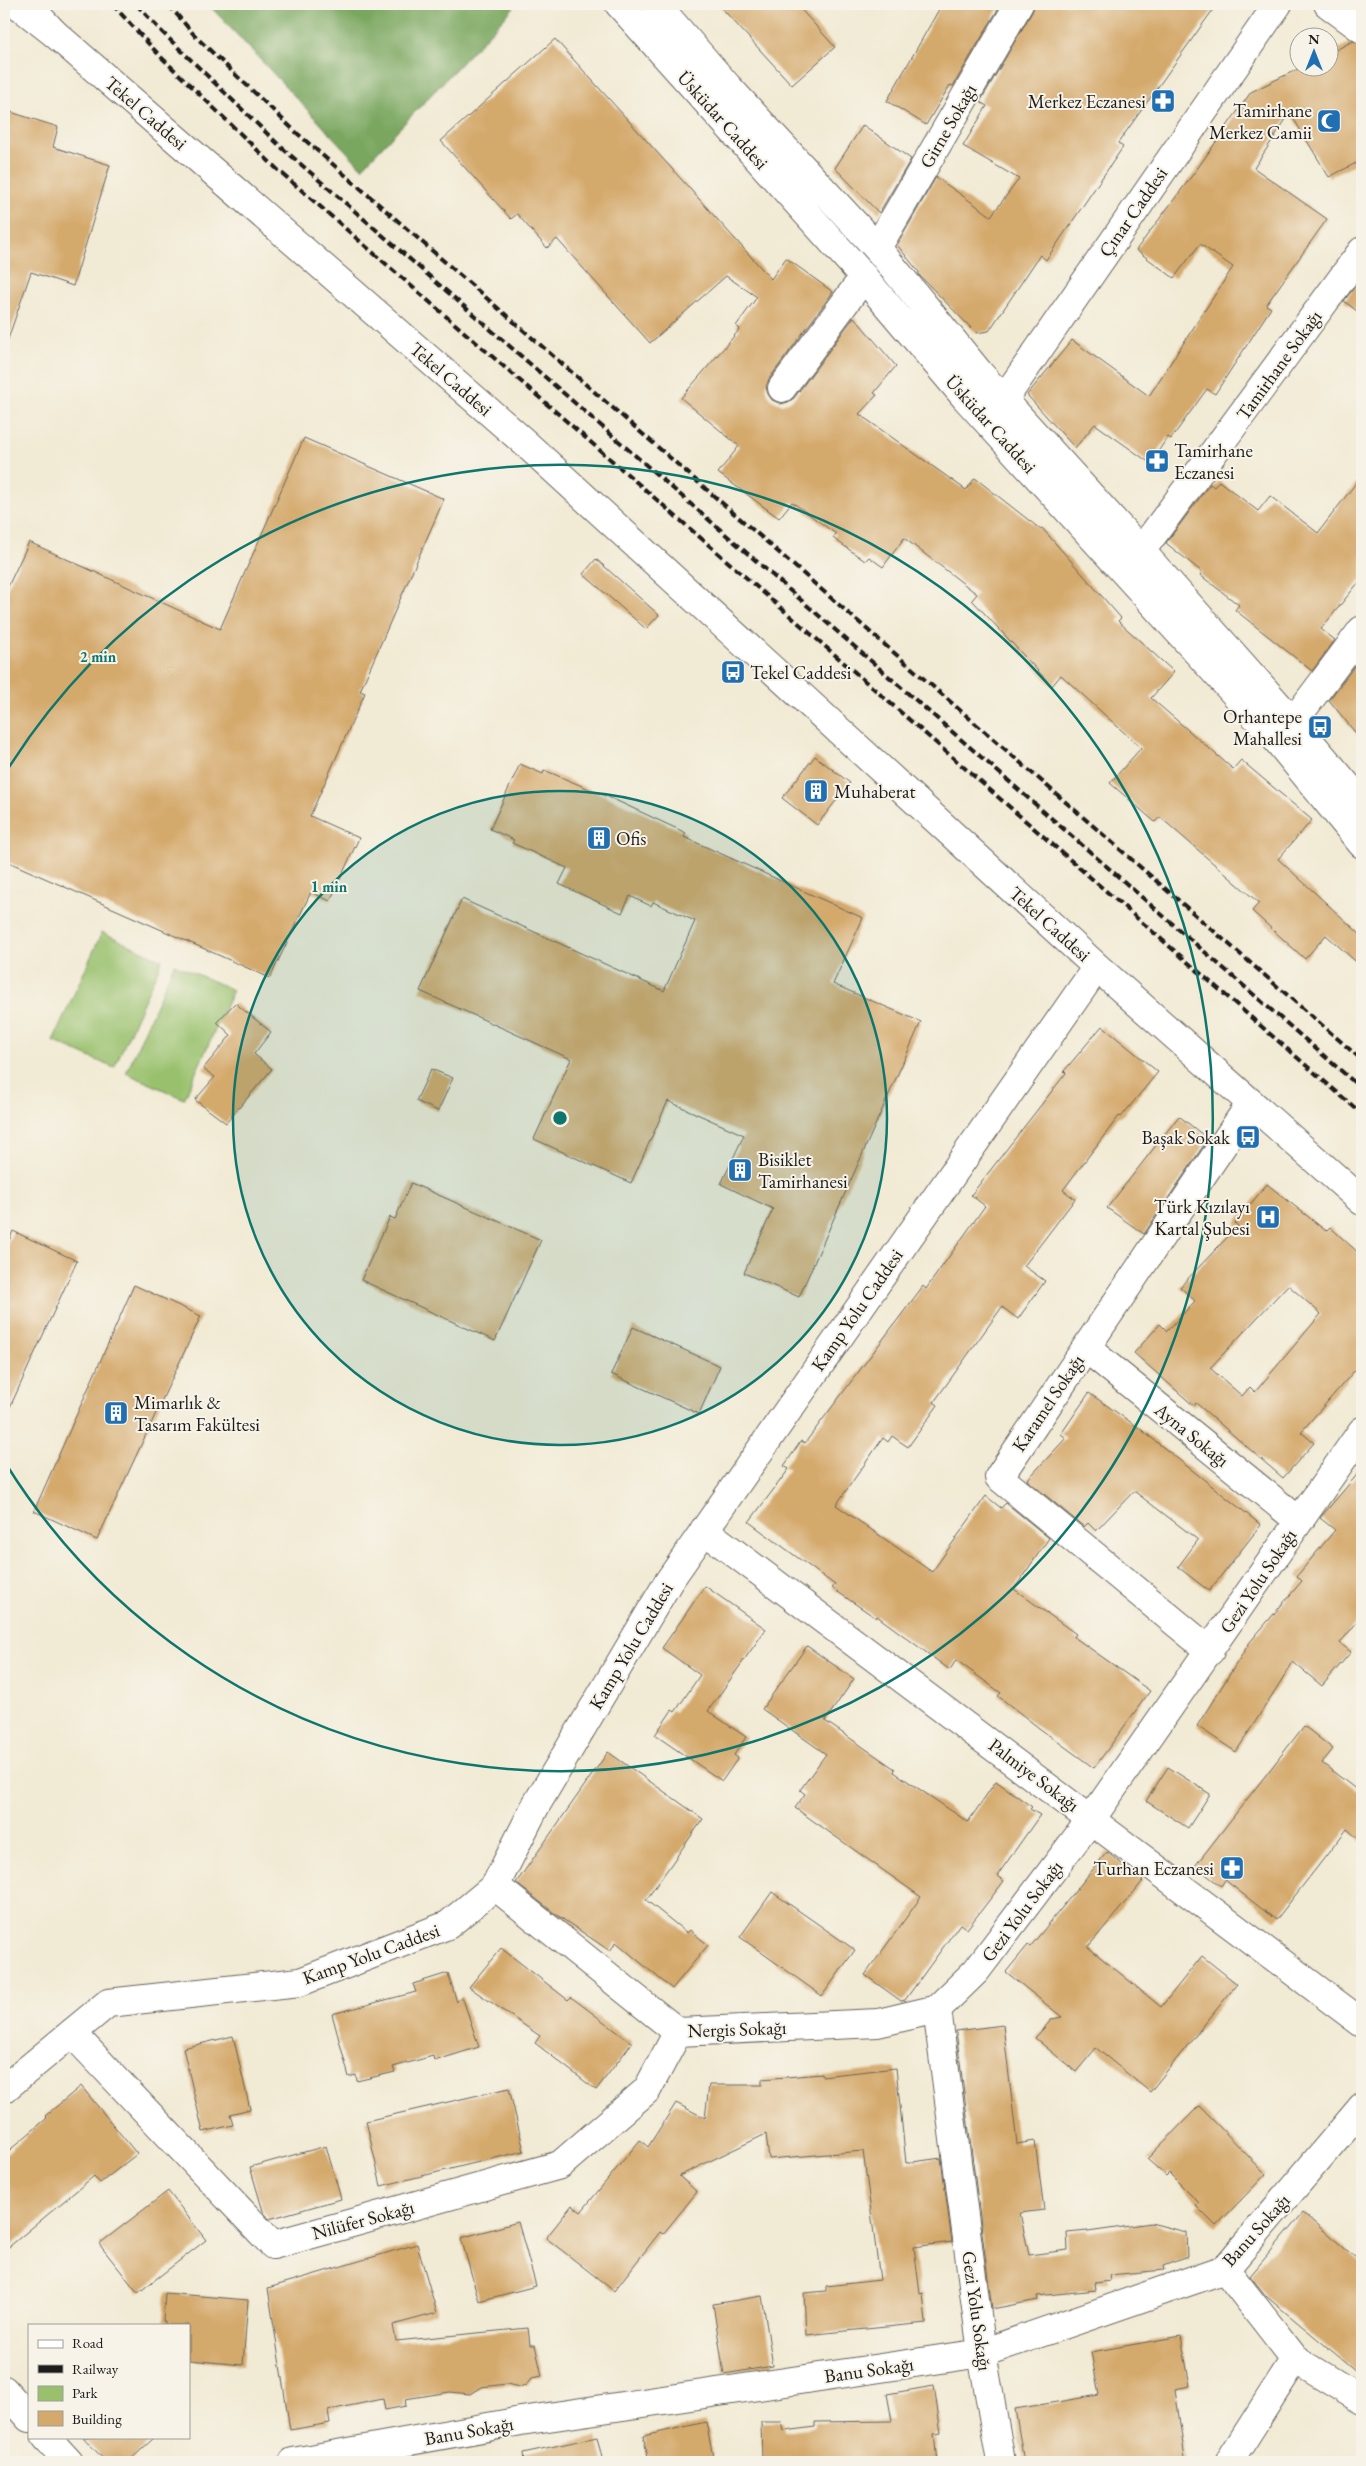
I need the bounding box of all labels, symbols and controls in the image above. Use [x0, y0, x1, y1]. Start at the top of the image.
north arrow [1288, 28, 1338, 78]
text: N [1308, 30, 1320, 48]
street label: Üsküdar Caddesi [672, 65, 774, 175]
street label: Tekel Caddesi [100, 70, 193, 156]
street label: Girne Sokağı [914, 79, 982, 173]
pharmacy icon: Merkez Eczanesi [1150, 88, 1176, 114]
place label: Merkez Eczanesi [1028, 89, 1146, 114]
place label: Tamirhane Merkez Camii [1209, 98, 1312, 145]
mosque icon: Tamirhane Merkez Camii [1316, 108, 1342, 134]
street label: Çınar Caddesi [1093, 162, 1173, 262]
street label: Tamirhane Sokağı [1231, 305, 1328, 425]
street label: Tekel Caddesi [405, 336, 498, 422]
street label: Üsküdar Caddesi [940, 369, 1042, 479]
place label: Tamirhane Eczanesi [1174, 438, 1253, 485]
pharmacy icon: Tamirhane Eczanesi [1144, 448, 1170, 474]
text: 2 min [80, 647, 117, 666]
bus stop icon: Tekel Caddesi [720, 659, 746, 685]
place label: Tekel Caddesi [750, 660, 852, 685]
place label: Orhantepe Mahallesi [1223, 704, 1302, 751]
bus stop icon: Orhantepe Mahallesi [1307, 714, 1333, 740]
building icon: Muhaberat [803, 778, 829, 804]
place label: Muhaberat [834, 779, 916, 804]
building icon: Ofis [586, 825, 612, 851]
place label: Ofis [616, 826, 646, 851]
text: 1 min [311, 877, 348, 896]
street label: Tekel Caddesi [1004, 881, 1096, 967]
centre of rings [551, 1109, 569, 1127]
bus stop icon: Başak Sokak [1235, 1124, 1261, 1150]
place label: Başak Sokak [1141, 1125, 1231, 1150]
place label: Bisiklet Tamirhanesi [758, 1147, 848, 1194]
building icon: Bisiklet Tamirhanesi [727, 1157, 753, 1183]
place label: Türk Kızılayı Kartal Şubesi [1154, 1194, 1250, 1241]
hospital icon: Türk Kızılayı Kartal Şubesi [1255, 1204, 1281, 1230]
street label: Kamp Yolu Caddesi [805, 1244, 909, 1376]
street label: Karamel Sokağı [1006, 1349, 1090, 1457]
place label: Mimarlık & Tasarım Fakültesi [134, 1390, 260, 1437]
street label: Ayna Sokağı [1149, 1397, 1235, 1473]
building icon: Mimarlık & Tasarım Fakültesi [103, 1400, 129, 1426]
street label: Gezi Yolu Sokağı [1214, 1524, 1302, 1638]
street label: Kamp Yolu Caddesi [583, 1578, 679, 1714]
street label: Palmiye Sokağı [984, 1733, 1085, 1818]
street label: Gezi Yolu Sokağı [976, 1855, 1069, 1967]
pharmacy icon: Turhan Eczanesi [1219, 1855, 1245, 1881]
place label: Turhan Eczanesi [1093, 1856, 1214, 1881]
street label: Kamp Yolu Caddesi [299, 1918, 443, 1990]
street label: Nergis Sokağı [687, 2015, 787, 2043]
street label: Banu Sokağı [1217, 2188, 1296, 2272]
street label: Nilüfer Sokağı [309, 2194, 417, 2246]
street label: Gezi Yolu Sokağı [956, 2249, 998, 2373]
legend [28, 2324, 190, 2438]
text: Road [72, 2333, 104, 2352]
street label: Banu Sokağı [823, 2351, 916, 2389]
text: Railway [72, 2359, 119, 2378]
text: Park [72, 2383, 99, 2402]
text: Building [72, 2409, 122, 2428]
street label: Banu Sokağı [423, 2411, 516, 2451]

